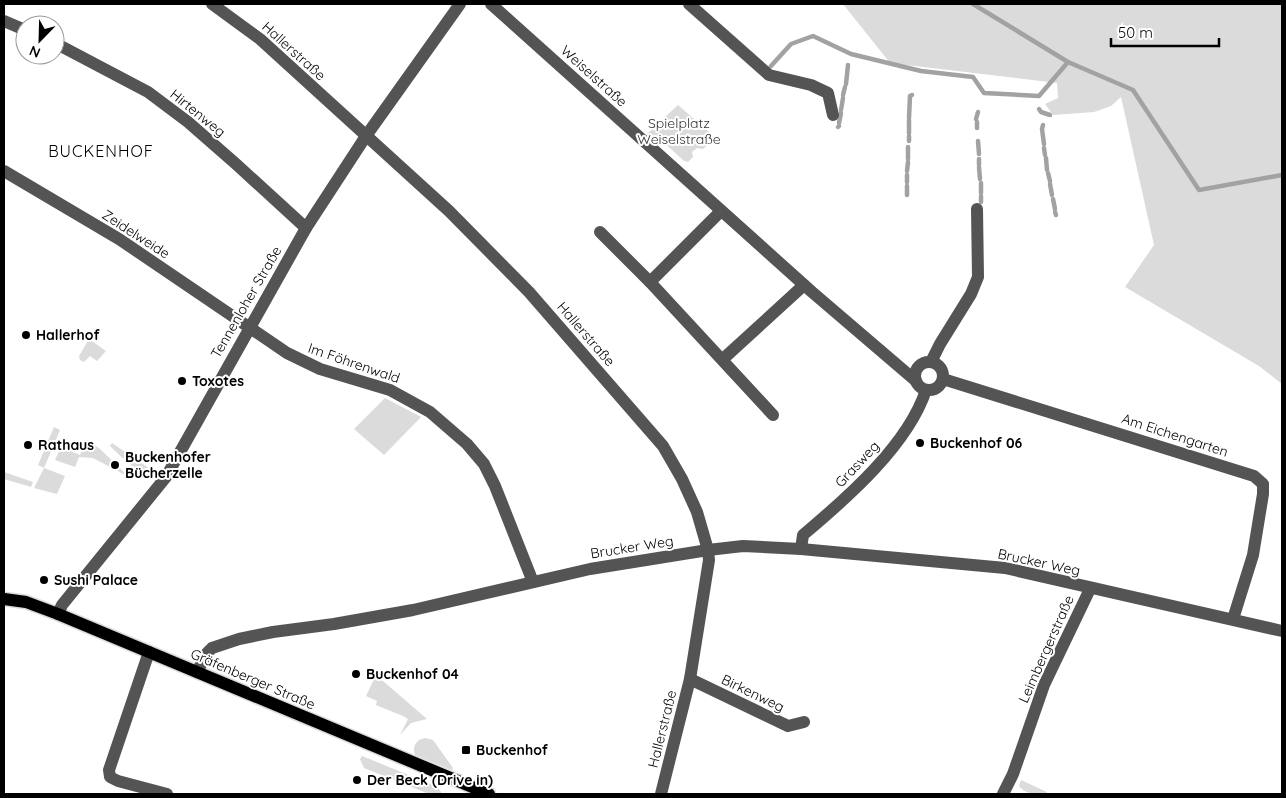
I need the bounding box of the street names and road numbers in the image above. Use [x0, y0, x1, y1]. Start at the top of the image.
street label: Hallerstraße [258, 18, 330, 84]
street label: Weiselstraße [557, 41, 631, 111]
street label: Hirtenweg [167, 85, 229, 141]
street label: Zeidelweide [99, 205, 173, 263]
street label: Tennenloher Straße [207, 243, 285, 361]
street label: Hallerstraße [553, 298, 619, 370]
street label: Im Föhrenwald [306, 339, 402, 387]
street label: Am Eichengarten [1119, 409, 1231, 461]
street label: Grasweg [831, 437, 883, 491]
street label: Brucker Weg [589, 532, 675, 562]
street label: Brucker Weg [996, 544, 1082, 580]
street label: Leimbergerstraße [1014, 592, 1078, 706]
street label: Gräfenberger Straße [188, 645, 318, 713]
street label: Birkenweg [719, 670, 787, 716]
street label: Hallerstraße [644, 688, 680, 770]

